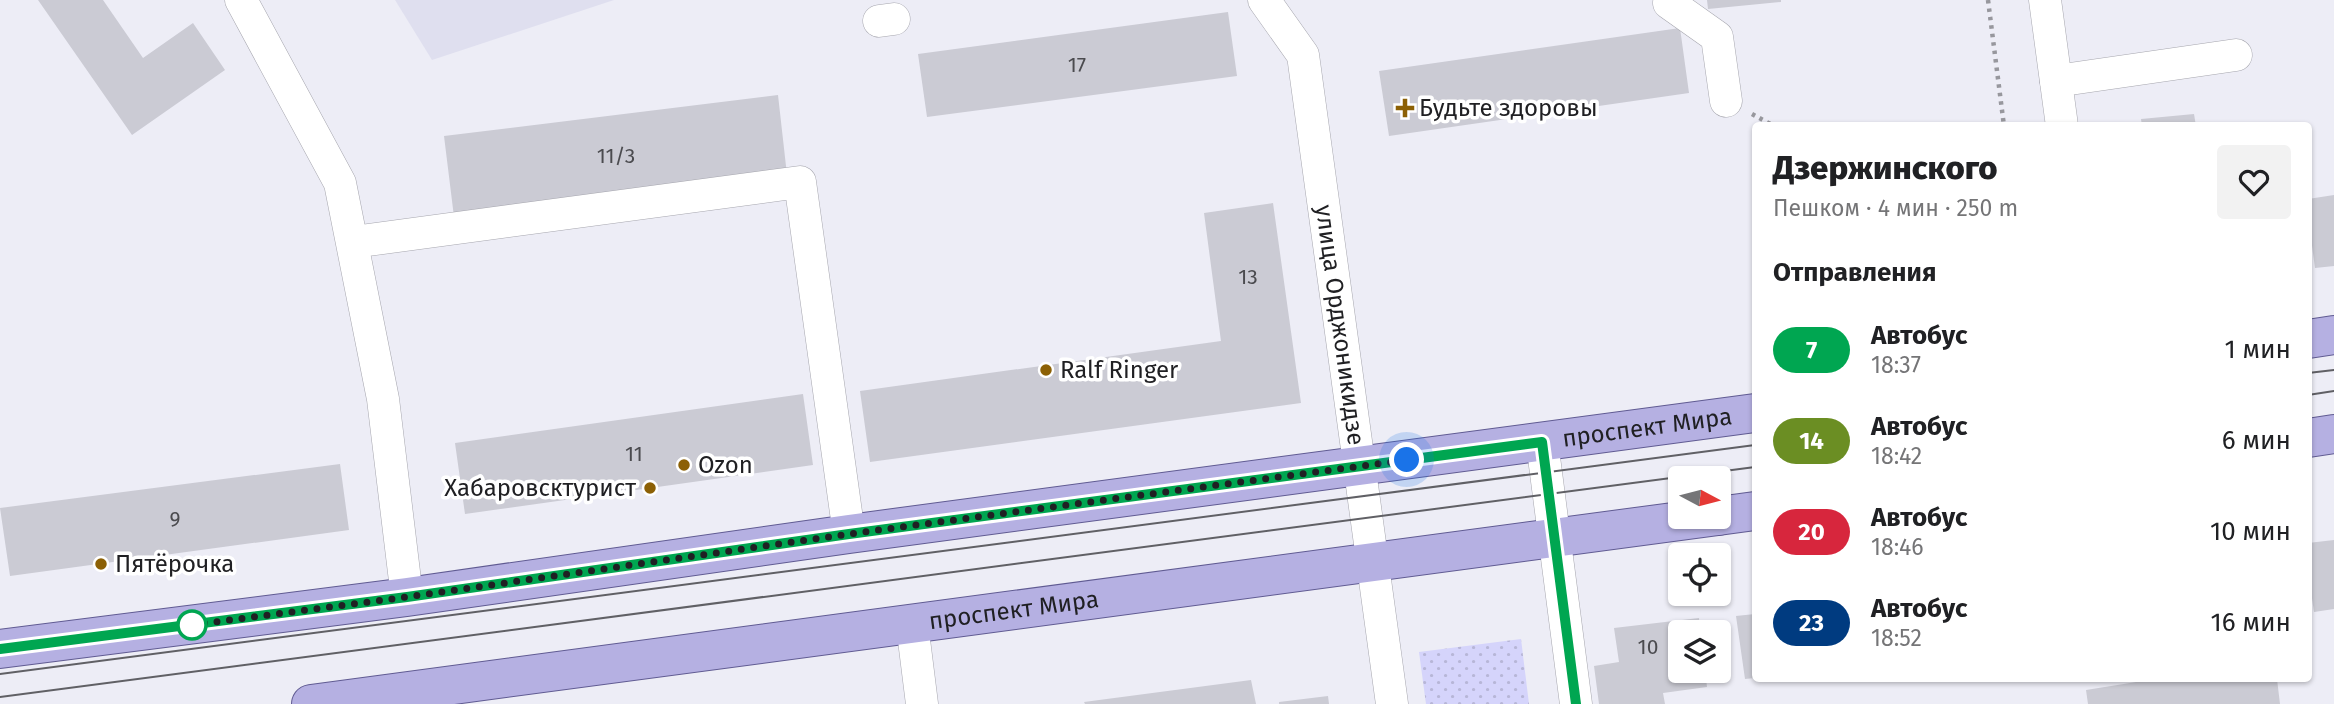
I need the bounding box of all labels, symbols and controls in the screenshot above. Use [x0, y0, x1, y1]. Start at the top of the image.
house number: 17 [1068, 52, 1086, 78]
place label: Будьте здоровы [1419, 94, 1598, 122]
marker: Будьте здоровы [1397, 100, 1413, 116]
house number: 11/3 [597, 143, 635, 169]
button: heart [2217, 145, 2291, 219]
text: Дзержинского [1773, 148, 1998, 188]
text: Пешком · 4 мин · 250 m [1773, 194, 2018, 222]
street label: улица Орджоникидзе [1310, 203, 1370, 447]
text: Отправления [1773, 257, 1936, 288]
house number: 13 [1238, 264, 1258, 290]
text: Автобус [1871, 320, 1968, 351]
text: 1 мин [2224, 334, 2291, 365]
text: 7 [1806, 336, 1817, 364]
text: 18:37 [1871, 351, 1921, 379]
place label: Ralf Ringer [1060, 356, 1179, 384]
marker: Ralf Ringer [1038, 362, 1054, 378]
street label: проспект Мира [1560, 402, 1734, 453]
text: Автобус [1871, 411, 1968, 442]
text: 6 мин [2222, 425, 2291, 456]
text: 14 [1799, 427, 1824, 455]
house number: 11 [625, 441, 643, 467]
your location [1389, 442, 1424, 477]
text: 18:42 [1871, 442, 1922, 470]
place label: Ozon [698, 451, 753, 479]
marker: Ozon [676, 457, 692, 473]
north arrow [1668, 466, 1731, 528]
map controls [1668, 466, 1731, 683]
place label: Хабаровсктурист [444, 474, 636, 502]
marker: Хабаровсктурист [642, 480, 658, 496]
text: Автобус [1871, 502, 1968, 533]
house number: 9 [169, 506, 181, 532]
text: 10 мин [2210, 516, 2291, 547]
text: 20 [1798, 518, 1825, 546]
text: 18:46 [1871, 533, 1924, 561]
button: locate [1668, 543, 1731, 606]
place label: Пятёрочка [115, 550, 234, 578]
marker: Пятёрочка [93, 556, 109, 572]
street label: проспект Мира [927, 585, 1100, 635]
text: Автобус [1871, 593, 1968, 624]
text: 16 мин [2211, 607, 2291, 638]
text: 23 [1799, 609, 1824, 637]
unlabelled marker [177, 610, 207, 640]
button: layers [1668, 620, 1731, 683]
text: 18:52 [1871, 624, 1922, 652]
house number: 10 [1638, 634, 1658, 660]

